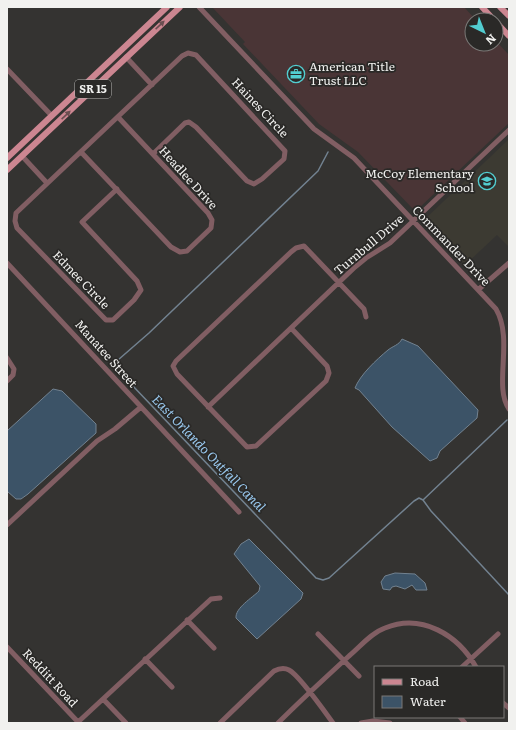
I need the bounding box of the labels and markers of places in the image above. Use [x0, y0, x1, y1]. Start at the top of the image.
place label: American Title Trust LLC [309, 57, 395, 89]
office icon: American Title Trust LLC [286, 64, 306, 84]
place label: McCoy Elementary School [365, 164, 474, 196]
school or university icon: McCoy Elementary School [477, 171, 497, 191]

